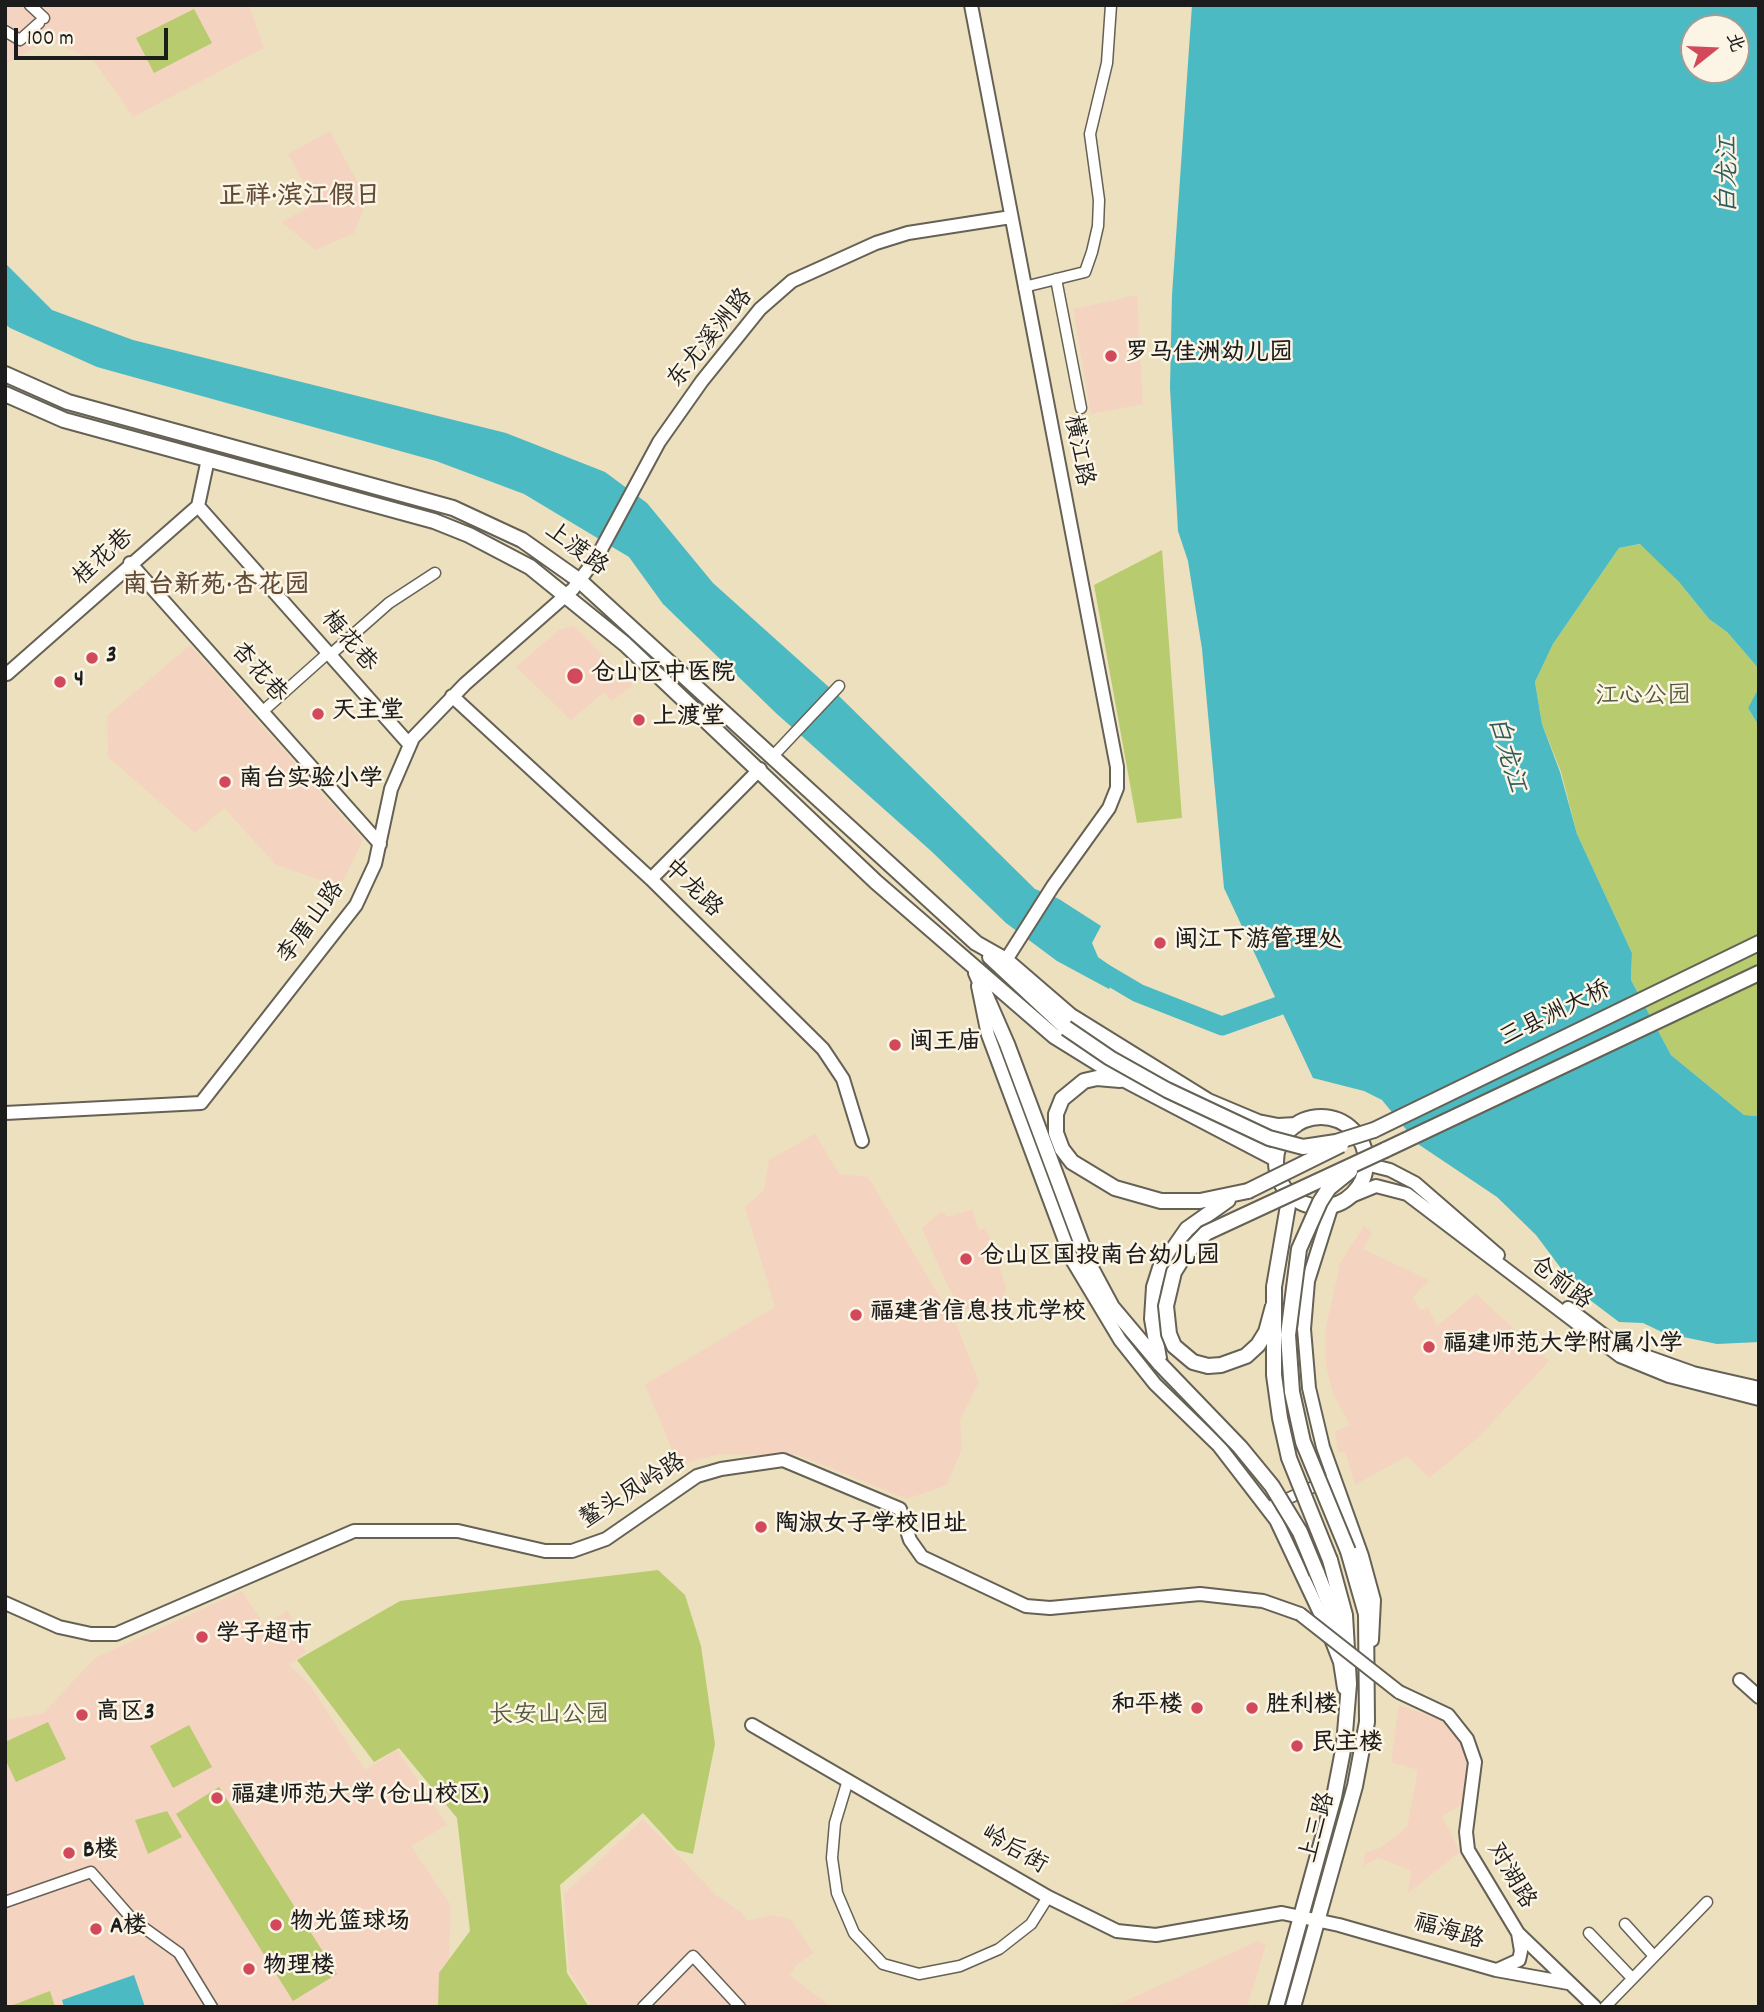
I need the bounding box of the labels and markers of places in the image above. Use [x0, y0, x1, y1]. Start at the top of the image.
place label: 罗马佳洲幼儿园 [1125, 342, 1293, 370]
marker: 罗马佳洲幼儿园 [1103, 348, 1119, 364]
place label: 3 [106, 644, 117, 672]
marker: 3 [84, 650, 100, 666]
place label: 仓山区中医院 [591, 662, 735, 690]
marker: 仓山区中医院 [565, 666, 585, 686]
place label: 4 [74, 668, 84, 696]
marker: 4 [52, 674, 68, 690]
place label: 天主堂 [332, 700, 404, 728]
marker: 天主堂 [310, 706, 326, 722]
place label: 上渡堂 [653, 706, 725, 734]
marker: 上渡堂 [631, 712, 647, 728]
place label: 南台实验小学 [239, 768, 383, 796]
marker: 南台实验小学 [217, 774, 233, 790]
place label: 闽江下游管理处 [1174, 929, 1342, 957]
marker: 闽江下游管理处 [1152, 935, 1168, 951]
place label: 闽王庙 [909, 1031, 981, 1059]
marker: 闽王庙 [887, 1037, 903, 1053]
place label: 仓山区国投南台幼儿园 [980, 1245, 1220, 1273]
marker: 仓山区国投南台幼儿园 [958, 1251, 974, 1267]
place label: 福建省信息技术学校 [870, 1301, 1086, 1329]
marker: 福建省信息技术学校 [848, 1307, 864, 1323]
place label: 福建师范大学附属小学 [1443, 1333, 1683, 1361]
marker: 福建师范大学附属小学 [1421, 1339, 1437, 1355]
place label: 陶淑女子学校旧址 [775, 1513, 967, 1541]
marker: 陶淑女子学校旧址 [753, 1519, 769, 1535]
place label: 学子超市 [216, 1623, 312, 1651]
marker: 学子超市 [194, 1629, 210, 1645]
place label: 和平楼 [1111, 1694, 1183, 1722]
place label: 胜利楼 [1266, 1694, 1338, 1722]
marker: 和平楼 [1189, 1700, 1205, 1716]
marker: 胜利楼 [1244, 1700, 1260, 1716]
place label: 高区3 [96, 1701, 155, 1729]
marker: 高区3 [74, 1707, 90, 1723]
place label: 民主楼 [1311, 1732, 1383, 1760]
marker: 民主楼 [1289, 1738, 1305, 1754]
place label: 福建师范大学 (仓山校区) [231, 1784, 488, 1812]
marker: 福建师范大学 (仓山校区) [209, 1790, 225, 1806]
place label: B楼 [83, 1839, 118, 1867]
marker: B楼 [61, 1845, 77, 1861]
place label: 物光篮球场 [290, 1911, 410, 1939]
place label: A楼 [110, 1915, 147, 1943]
marker: 物光篮球场 [268, 1917, 284, 1933]
marker: A楼 [88, 1921, 104, 1937]
place label: 物理楼 [263, 1955, 335, 1983]
marker: 物理楼 [241, 1961, 257, 1977]

